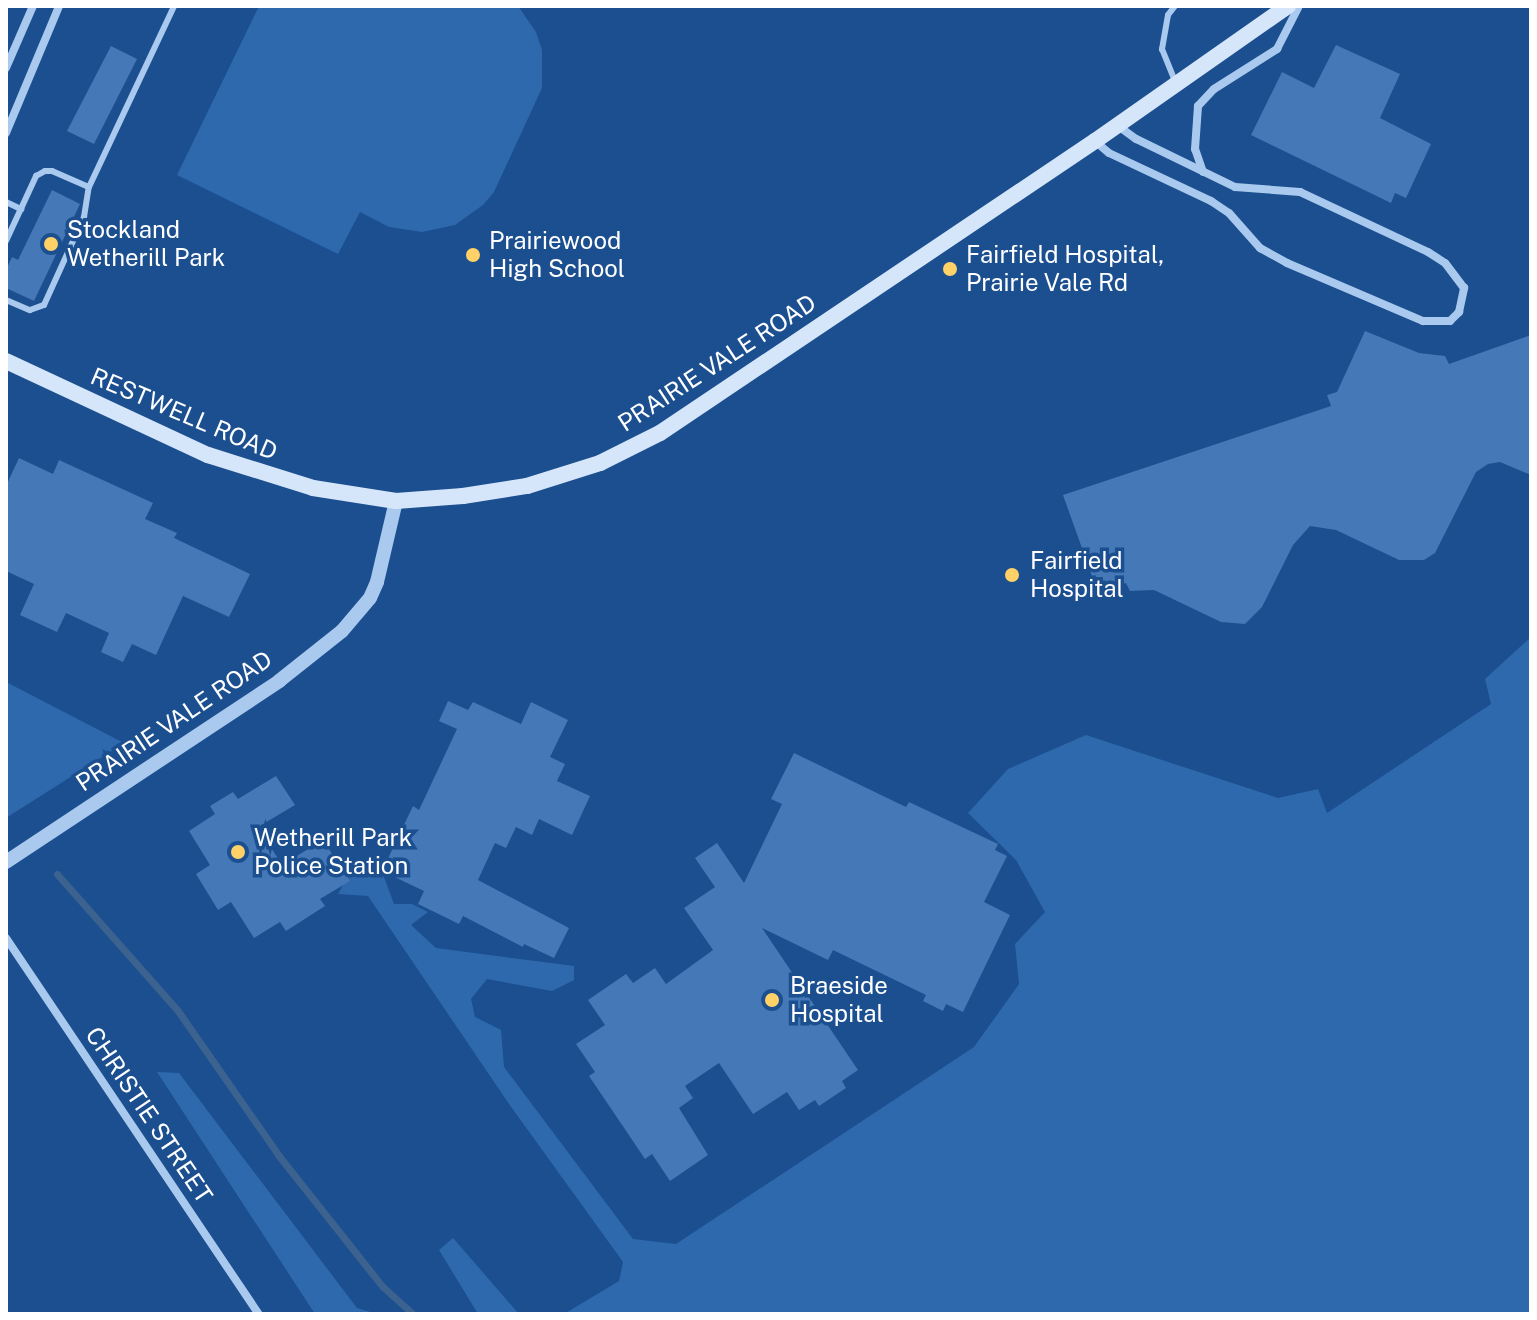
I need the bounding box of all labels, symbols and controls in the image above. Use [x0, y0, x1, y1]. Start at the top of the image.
place label: Stockland Wetherill Park [67, 216, 225, 272]
place label: Prairiewood High School [489, 227, 625, 283]
marker: Stockland Wetherill Park [42, 235, 60, 253]
place label: Fairfield Hospital, Prairie Vale Rd [966, 241, 1164, 297]
marker: Prairiewood High School [464, 246, 482, 264]
marker: Fairfield Hospital, Prairie Vale Rd [941, 260, 959, 278]
street label: PRAIRIE VALE ROAD [612, 288, 822, 438]
street label: RESTWELL ROAD [86, 362, 282, 466]
place label: Fairfield Hospital [1030, 547, 1124, 603]
marker: Fairfield Hospital [1001, 564, 1023, 586]
street label: PRAIRIE VALE ROAD [70, 645, 278, 797]
place label: Wetherill Park Police Station [254, 824, 412, 880]
marker: Wetherill Park Police Station [229, 843, 247, 861]
place label: Braeside Hospital [790, 972, 888, 1028]
marker: Braeside Hospital [761, 989, 783, 1011]
street label: CHRISTIE STREET [79, 1021, 219, 1209]

